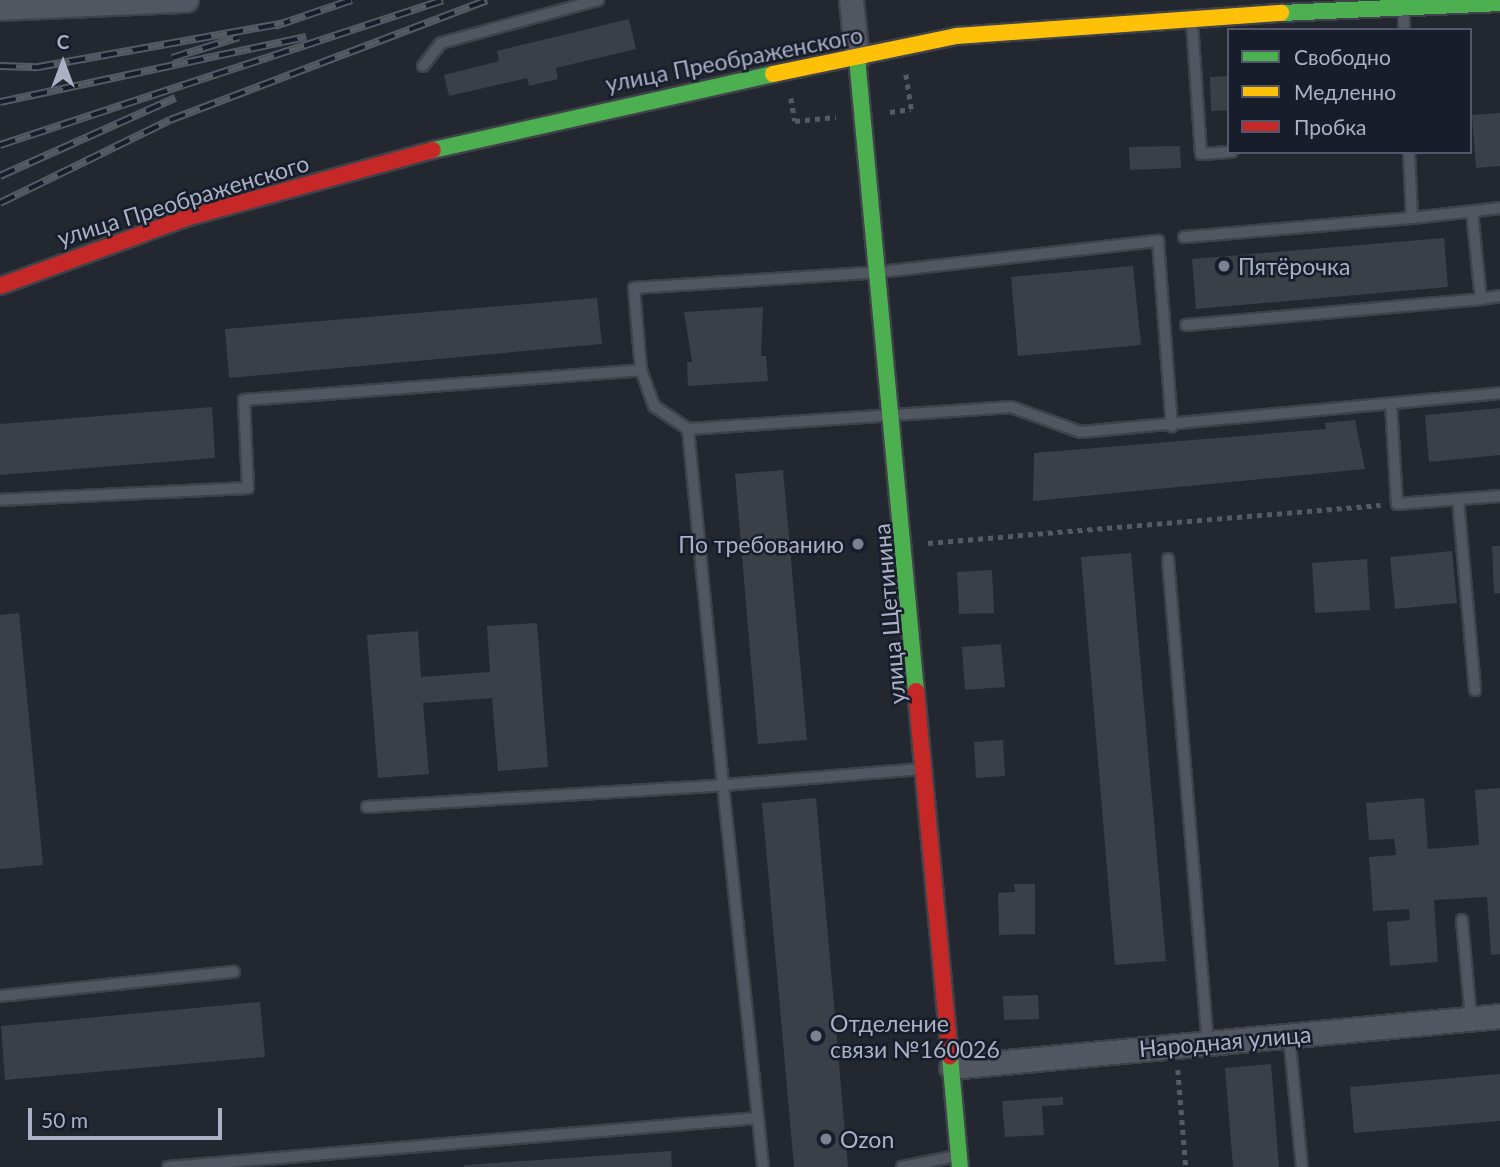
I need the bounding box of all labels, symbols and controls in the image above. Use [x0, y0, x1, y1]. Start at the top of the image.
street label: улица Преображенского [603, 21, 865, 97]
north arrow [28, 28, 98, 98]
legend [1227, 28, 1472, 154]
text: С [57, 30, 69, 53]
text: Свободно [1294, 44, 1391, 69]
text: Медленно [1294, 79, 1396, 104]
text: Пробка [1294, 114, 1367, 139]
street label: улица Преображенского [54, 149, 312, 251]
place label: Пятёрочка [1238, 252, 1350, 280]
marker: Пятёрочка [1216, 258, 1232, 274]
street label: улица Щетинина [867, 523, 911, 705]
place label: По требованию [678, 530, 844, 558]
marker: По требованию [850, 536, 866, 552]
place label: Отделение связи №160026 [830, 1009, 1000, 1063]
street label: Народная улица [1138, 1020, 1312, 1062]
marker: Отделение связи №160026 [808, 1028, 824, 1044]
scale bar [32, 1094, 226, 1138]
text: 50 m [41, 1107, 88, 1132]
place label: Ozon [840, 1125, 894, 1153]
marker: Ozon [818, 1131, 834, 1147]

